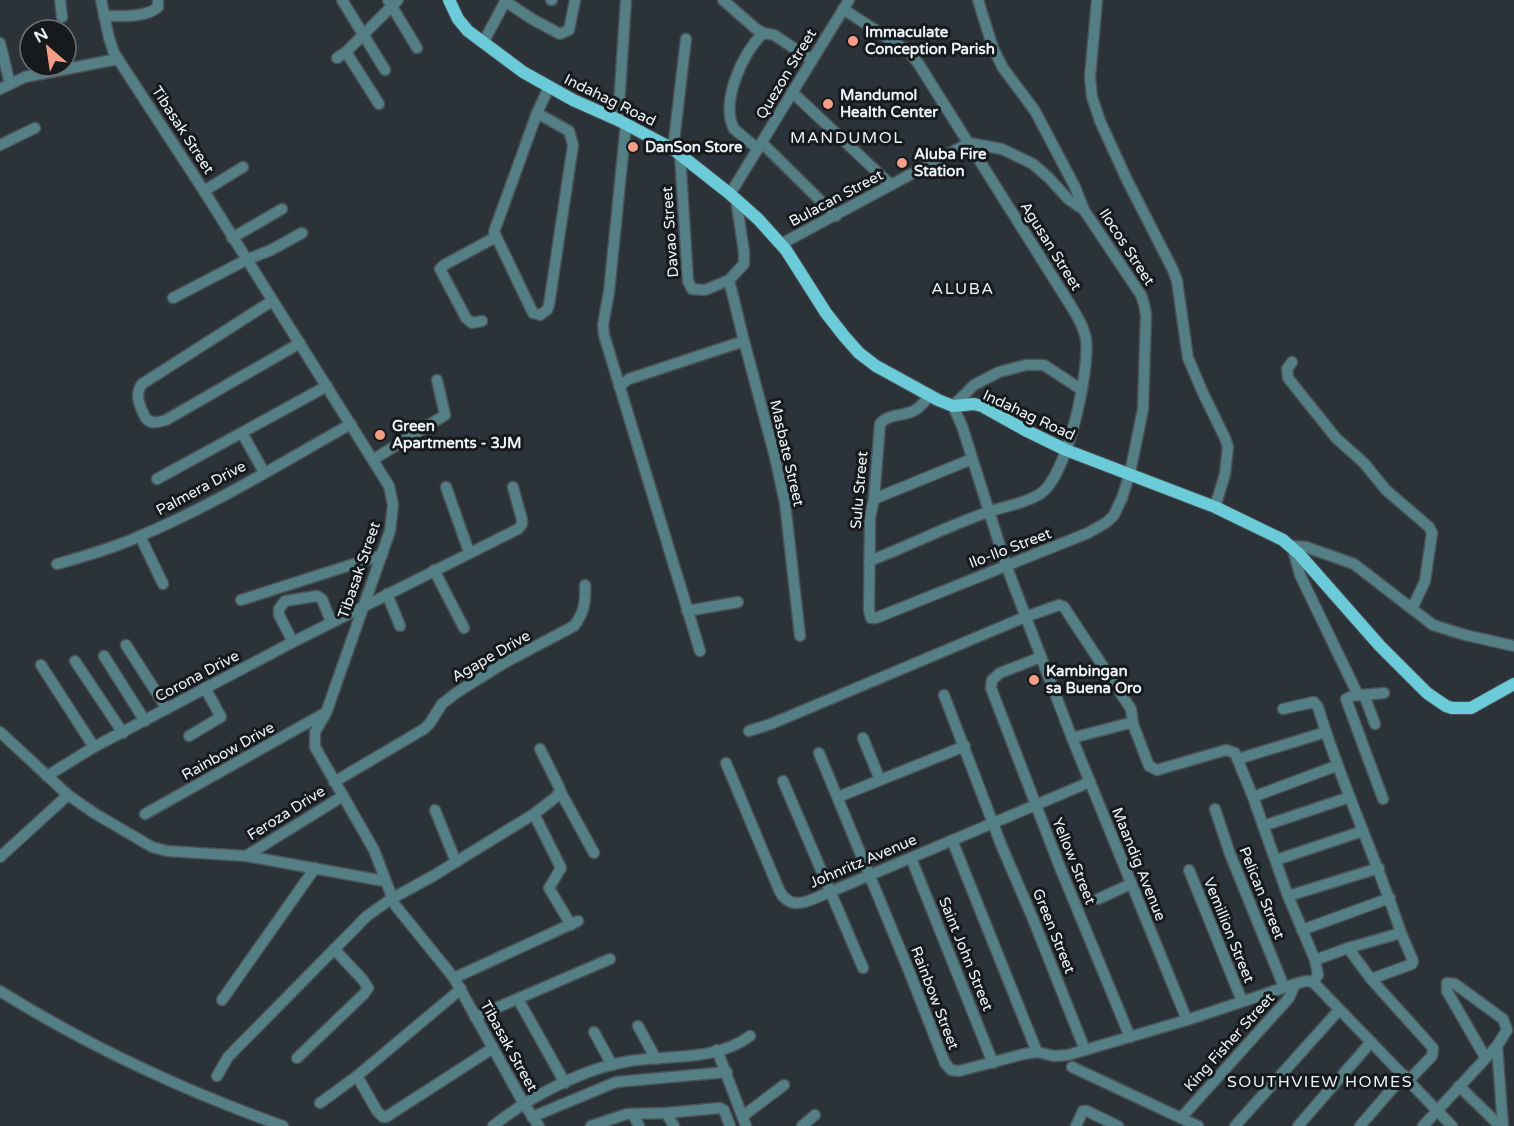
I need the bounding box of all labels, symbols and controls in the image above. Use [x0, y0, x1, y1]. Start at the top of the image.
north arrow [18, 18, 78, 78]
place label: Immaculate Conception Parish [865, 23, 995, 59]
text: N [31, 24, 52, 48]
street label: Quezon Street [752, 25, 820, 122]
marker: Immaculate Conception Parish [846, 34, 860, 48]
street label: Indahag Road [561, 70, 659, 130]
street label: Tibasak Street [148, 83, 218, 178]
place label: Mandumol Health Center [840, 86, 938, 121]
marker: Mandumol Health Center [821, 97, 835, 111]
district label: MANDUMOL [790, 128, 904, 148]
place label: DanSon Store [645, 138, 743, 156]
marker: DanSon Store [626, 140, 640, 154]
place label: Aluba Fire Station [914, 145, 987, 180]
marker: Aluba Fire Station [895, 156, 909, 170]
street label: Bulacan Street [786, 166, 886, 230]
street label: Davao Street [658, 185, 682, 278]
street label: Agusan Street [1017, 198, 1086, 294]
street label: Ilocos Street [1095, 205, 1159, 289]
district label: ALUBA [931, 279, 995, 299]
street label: Indahag Road [980, 386, 1078, 444]
street label: Masbate Street [766, 398, 808, 508]
place label: Green Apartments - 3JM [392, 417, 521, 453]
marker: Green Apartments - 3JM [373, 428, 387, 442]
street label: Sulu Street [847, 450, 871, 530]
street label: Palmera Drive [153, 457, 249, 519]
street label: Tibasak Street [334, 519, 384, 621]
street label: Ilo-Ilo Street [966, 524, 1054, 572]
street label: Agape Drive [449, 626, 533, 686]
street label: Corona Drive [152, 646, 242, 706]
place label: Kambingan sa Buena Oro [1046, 662, 1142, 697]
marker: Kambingan sa Buena Oro [1027, 673, 1041, 687]
street label: Rainbow Drive [179, 718, 277, 784]
street label: Feroza Drive [244, 782, 328, 844]
street label: Maandig Avenue [1108, 805, 1170, 923]
street label: Yellow Street [1048, 815, 1100, 907]
street label: Johnritz Avenue [807, 830, 919, 892]
street label: Pelican Street [1235, 844, 1289, 942]
street label: Vemillion Street [1200, 875, 1258, 985]
street label: Green Street [1029, 886, 1079, 976]
street label: Saint John Street [935, 894, 997, 1014]
street label: Rainbow Street [907, 944, 963, 1052]
street label: King Fisher Street [1180, 989, 1278, 1095]
street label: Tibasak Street [477, 997, 542, 1095]
district label: SOUTHVIEW HOMES [1227, 1072, 1413, 1092]

